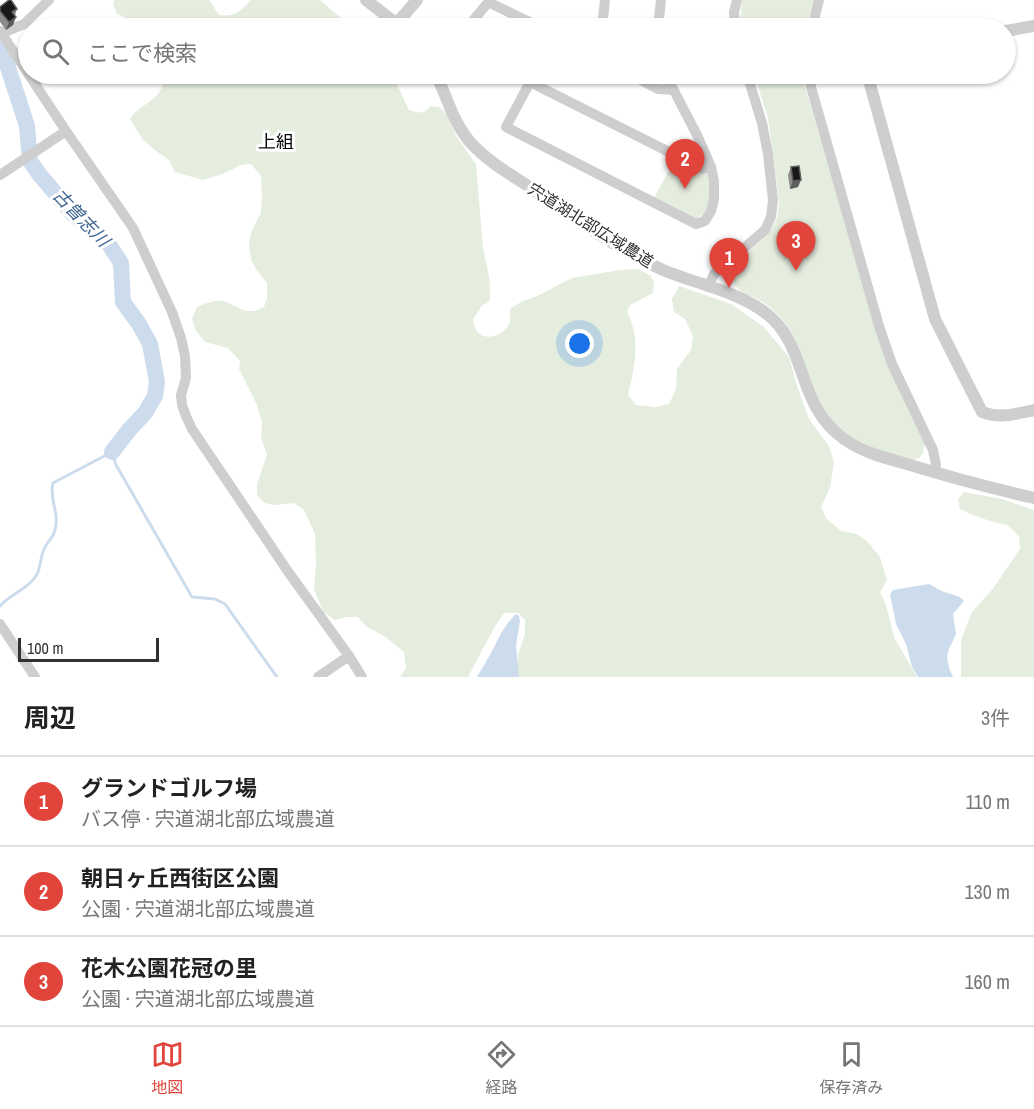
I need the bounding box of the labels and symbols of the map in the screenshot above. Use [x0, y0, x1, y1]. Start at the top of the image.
district label: 上組 [258, 129, 294, 154]
pin: 2 [666, 140, 704, 189]
street label: 宍道湖北部広域農道 [524, 178, 658, 272]
water label: 古曽志川 [47, 183, 117, 254]
pin: 3 [776, 222, 816, 271]
pin: 1 [710, 238, 748, 288]
your location [565, 329, 594, 358]
scale bar [18, 635, 159, 662]

